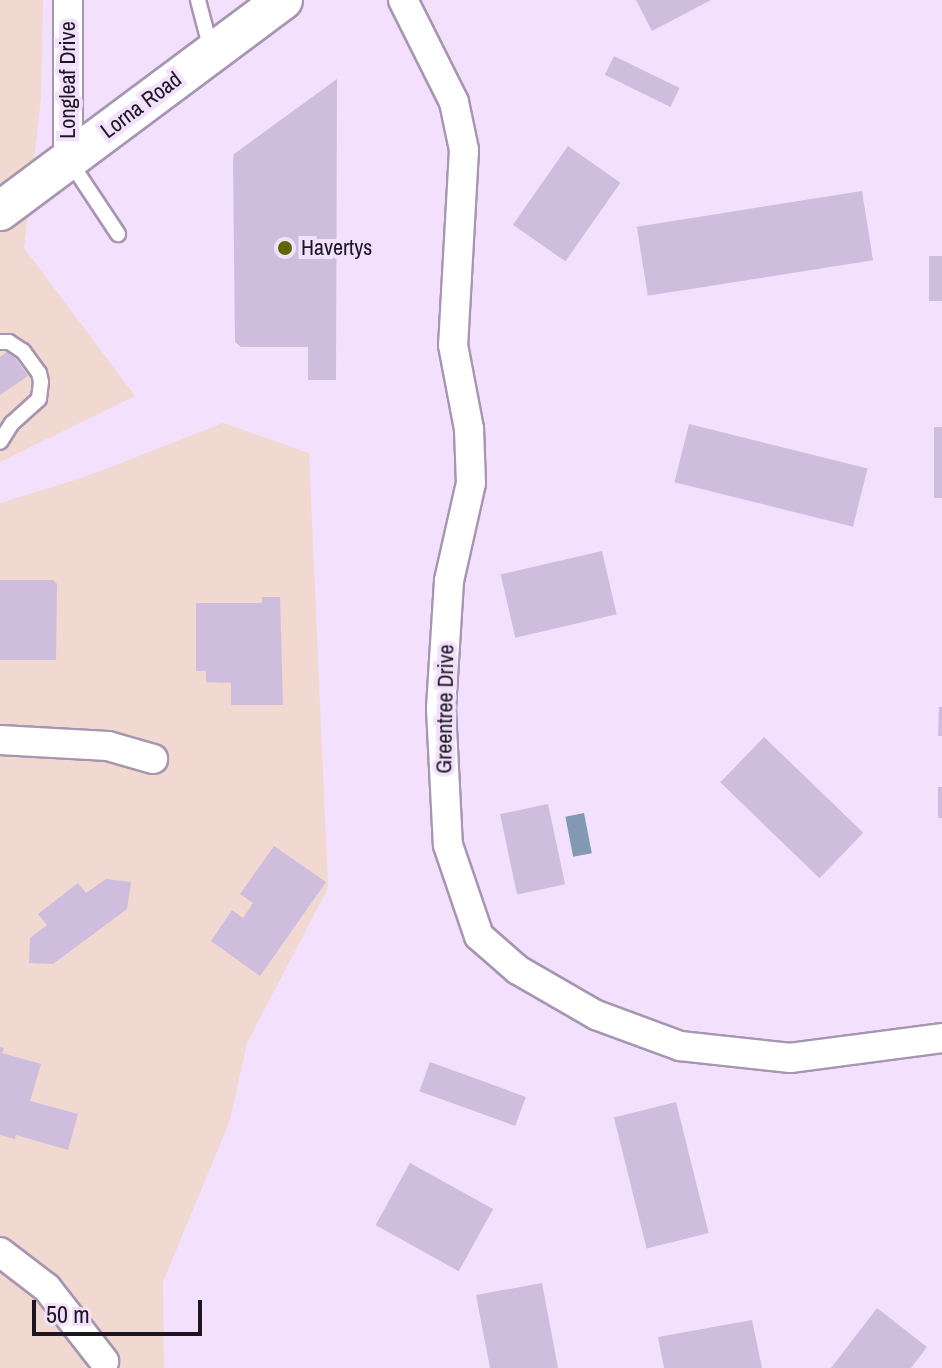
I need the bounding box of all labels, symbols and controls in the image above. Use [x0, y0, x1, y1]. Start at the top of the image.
street label: Longleaf Drive [55, 21, 81, 139]
street label: Lorna Road [95, 66, 187, 144]
place label: Havertys [301, 235, 372, 261]
marker: Havertys [276, 239, 294, 257]
street label: Greentree Drive [431, 644, 459, 774]
scale bar [36, 1284, 206, 1334]
text: 50 m [46, 1298, 90, 1330]

